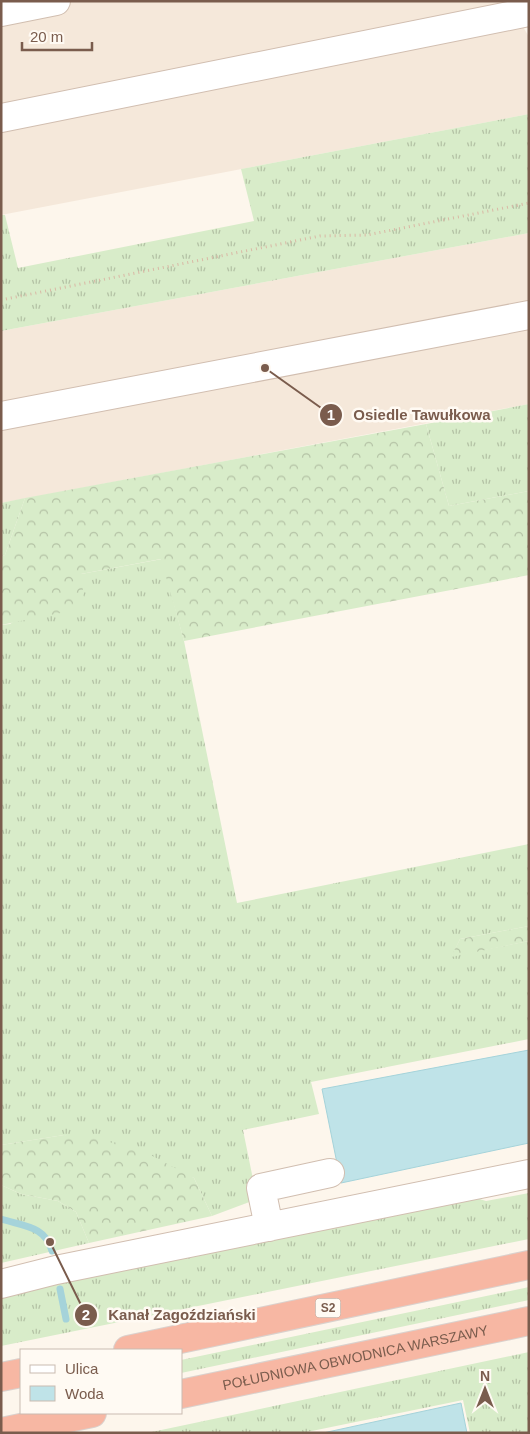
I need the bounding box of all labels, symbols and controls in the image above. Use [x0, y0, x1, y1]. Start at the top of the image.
scale bar [22, 20, 92, 52]
text: 20 m [30, 28, 63, 45]
callout: Osiedle Tawułkowa [318, 400, 500, 430]
text: 1 [327, 406, 335, 423]
text: Osiedle Tawułkowa [353, 406, 491, 423]
road number: S2 [316, 1299, 340, 1318]
callout: Kanał Zagoździański [74, 1300, 266, 1330]
text: 2 [82, 1306, 90, 1323]
text: Kanał Zagoździański [108, 1306, 256, 1323]
street label: POŁUDNIOWA OBWODNICA WARSZAWY [220, 1320, 490, 1394]
legend [20, 1349, 182, 1414]
text: Ulica [65, 1360, 99, 1377]
north arrow [460, 1364, 510, 1414]
text: Woda [65, 1385, 105, 1402]

